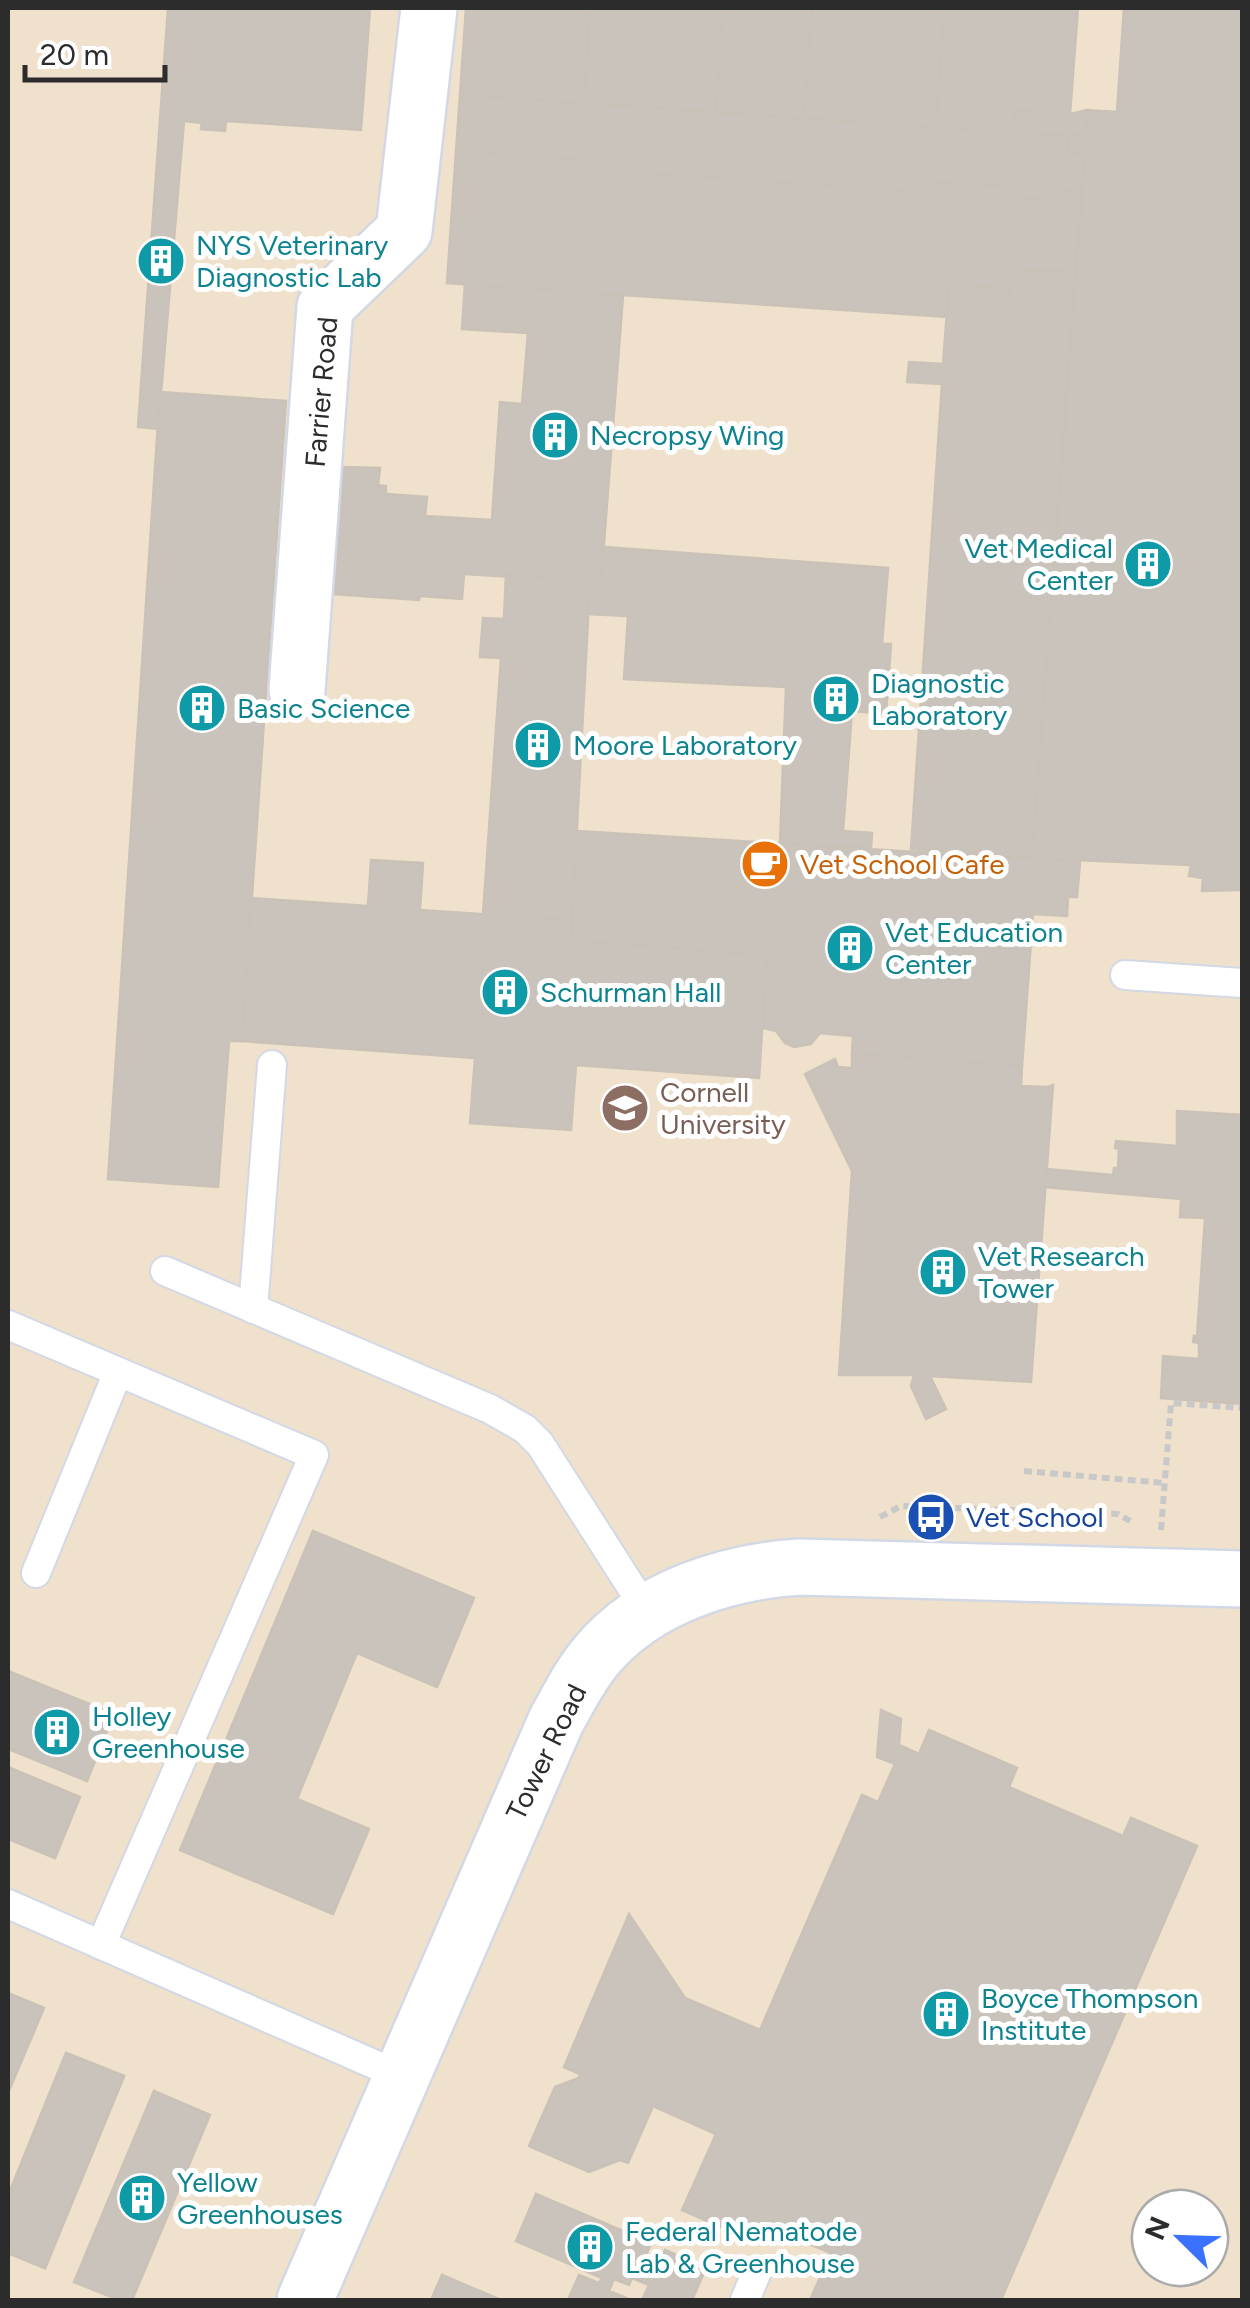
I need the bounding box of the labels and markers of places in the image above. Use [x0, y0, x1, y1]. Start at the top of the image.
place label: NYS Veterinary Diagnostic Lab [196, 228, 388, 294]
building icon: NYS Veterinary Diagnostic Lab [135, 235, 187, 287]
building icon: Necropsy Wing [529, 409, 581, 461]
place label: Necropsy Wing [590, 418, 785, 452]
place label: Vet Medical Center [964, 531, 1114, 597]
building icon: Vet Medical Center [1122, 538, 1174, 590]
place label: Diagnostic Laboratory [871, 666, 1007, 732]
building icon: Diagnostic Laboratory [810, 673, 862, 725]
building icon: Basic Science [176, 682, 228, 734]
place label: Basic Science [237, 691, 410, 725]
building icon: Moore Laboratory [512, 719, 564, 771]
place label: Moore Laboratory [573, 728, 797, 762]
cafe icon: Vet School Cafe [739, 838, 791, 890]
place label: Vet School Cafe [800, 847, 1005, 881]
place label: Vet Education Center [885, 915, 1063, 981]
building icon: Vet Education Center [824, 922, 876, 974]
building icon: Schurman Hall [479, 966, 531, 1018]
place label: Schurman Hall [540, 975, 721, 1009]
place label: Cornell University [660, 1075, 786, 1141]
school or university icon: Cornell University [599, 1082, 651, 1134]
place label: Vet Research Tower [978, 1239, 1145, 1305]
building icon: Vet Research Tower [917, 1246, 969, 1298]
bus stop icon: Vet School [905, 1491, 957, 1543]
place label: Vet School [966, 1500, 1104, 1534]
place label: Holley Greenhouse [92, 1699, 245, 1765]
building icon: Holley Greenhouse [31, 1706, 83, 1758]
place label: Boyce Thompson Institute [981, 1981, 1198, 2047]
building icon: Boyce Thompson Institute [920, 1988, 972, 2040]
place label: Yellow Greenhouses [177, 2165, 343, 2231]
building icon: Yellow Greenhouses [116, 2172, 168, 2224]
place label: Federal Nematode Lab & Greenhouse [625, 2214, 857, 2280]
building icon: Federal Nematode Lab & Greenhouse [564, 2221, 616, 2273]

